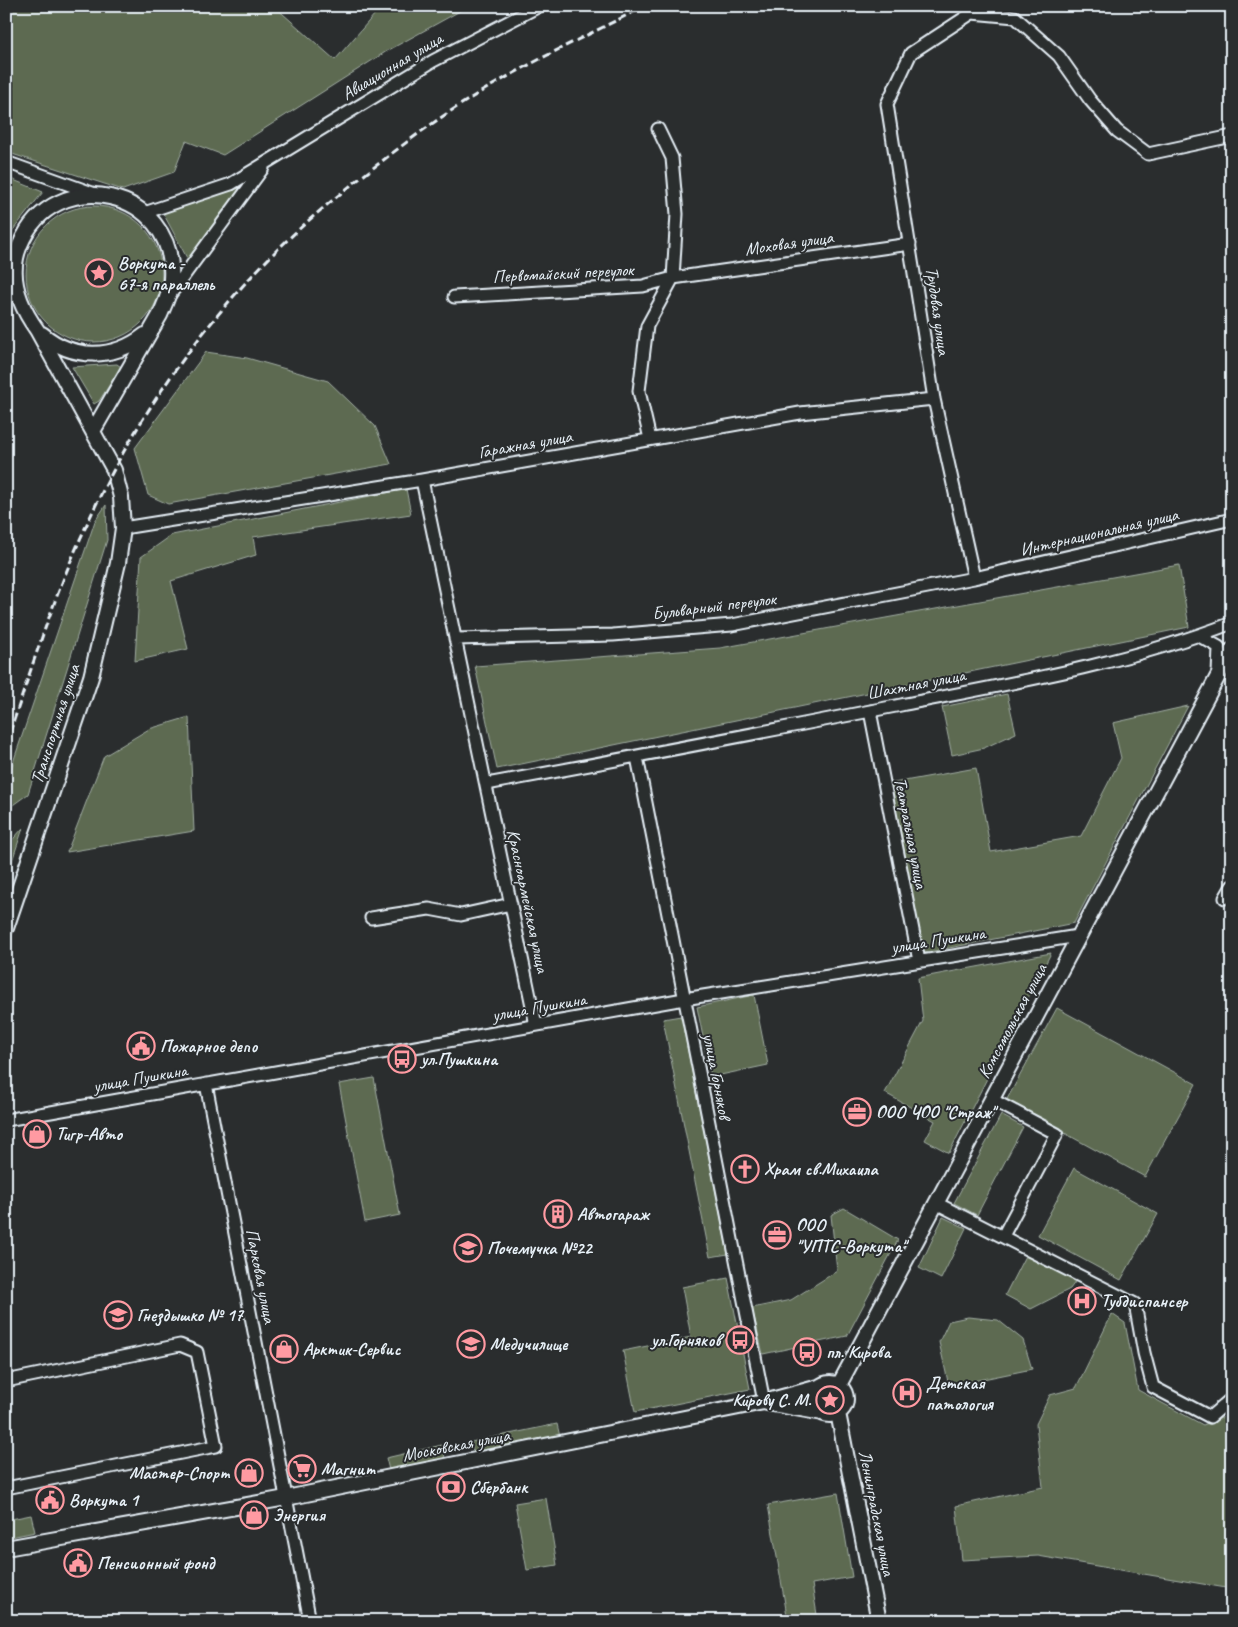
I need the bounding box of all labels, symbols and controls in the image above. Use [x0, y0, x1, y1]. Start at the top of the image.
street label: Авиационная улица [338, 26, 448, 105]
street label: Моховая улица [743, 226, 836, 260]
place label: Воркута - 67-я параллель [118, 252, 216, 295]
place icon: Воркута - 67-я параллель [84, 258, 114, 288]
street label: Первомайский переулок [492, 258, 636, 288]
street label: Трудовая улица [921, 266, 955, 358]
street label: Гаражная улица [476, 425, 575, 463]
street label: Интернациональная улица [1018, 503, 1181, 561]
street label: Бульварный переулок [651, 587, 779, 624]
street label: Транспортная улица [25, 660, 85, 787]
street label: Шахтная улица [865, 663, 968, 704]
street label: Театральная улица [889, 776, 933, 892]
street label: Красноармейская улица [502, 827, 554, 976]
street label: улица Пушкина [888, 921, 988, 958]
street label: Комсомольская улица [973, 958, 1052, 1082]
street label: улица Пушкина [489, 988, 589, 1026]
street label: улица Горняков [698, 1030, 737, 1124]
public building icon: Пожарное депо [126, 1031, 156, 1061]
place label: Пожарное депо [160, 1035, 258, 1057]
bus stop icon: ул.Пушкина [387, 1044, 417, 1074]
place label: ул.Пушкина [419, 1048, 499, 1070]
street label: улица Пушкина [90, 1059, 190, 1097]
office icon: ООО ЧОО "Страж" [842, 1097, 872, 1127]
place label: ООО ЧОО "Страж" [876, 1101, 999, 1123]
shop icon: Тигр-Авто [22, 1119, 52, 1149]
place label: Тигр-Авто [56, 1123, 123, 1145]
church icon: Храм св.Михаила [730, 1154, 760, 1184]
place label: Храм св.Михаила [764, 1158, 879, 1180]
building icon: Автогараж [543, 1199, 573, 1229]
place label: Автогараж [577, 1203, 651, 1225]
place label: ООО "УПТС-Воркута" [796, 1214, 909, 1257]
office icon: ООО "УПТС-Воркута" [762, 1220, 792, 1250]
street label: Парковая улица [241, 1227, 281, 1326]
school or university icon: Почемучка №22 [453, 1233, 483, 1263]
place label: Почемучка №22 [487, 1237, 594, 1259]
hospital icon: Тубдиспансер [1067, 1286, 1097, 1316]
place label: Тубдиспансер [1101, 1290, 1188, 1312]
school or university icon: Гнездышко № 17 [103, 1300, 133, 1330]
place label: Гнездышко № 17 [137, 1304, 245, 1327]
bus stop icon: ул.Горняков [725, 1325, 755, 1355]
school or university icon: Медучилище [456, 1329, 486, 1359]
place label: ул.Горняков [649, 1329, 726, 1351]
place label: Медучилище [490, 1333, 569, 1355]
shop icon: Арктик-Сервис [269, 1334, 299, 1364]
bus stop icon: пл. Кирова [792, 1337, 822, 1367]
place label: Арктик-Сервис [303, 1338, 401, 1360]
place label: пл. Кирова [826, 1341, 893, 1363]
place label: Детская патология [926, 1372, 995, 1415]
hospital icon: Детская патология [892, 1378, 922, 1408]
place icon: Кирову С. М. [815, 1385, 845, 1415]
place label: Кирову С. М. [733, 1389, 811, 1411]
street label: Московская улица [400, 1424, 513, 1466]
street label: Ленинградская улица [854, 1448, 900, 1579]
supermarket icon: Магнит [287, 1454, 317, 1484]
shop icon: Мастер-Спорт [234, 1458, 264, 1488]
place label: Магнит [321, 1458, 376, 1480]
place label: Мастер-Спорт [129, 1462, 231, 1484]
bank icon: Сбербанк [436, 1472, 466, 1502]
place label: Сбербанк [470, 1476, 529, 1498]
public building icon: Воркута 1 [35, 1485, 65, 1515]
place label: Воркута 1 [69, 1489, 140, 1511]
shop icon: Энергия [239, 1500, 269, 1530]
place label: Энергия [273, 1504, 326, 1526]
public building icon: Пенсионный фонд [63, 1548, 93, 1578]
place label: Пенсионный фонд [97, 1552, 216, 1574]

